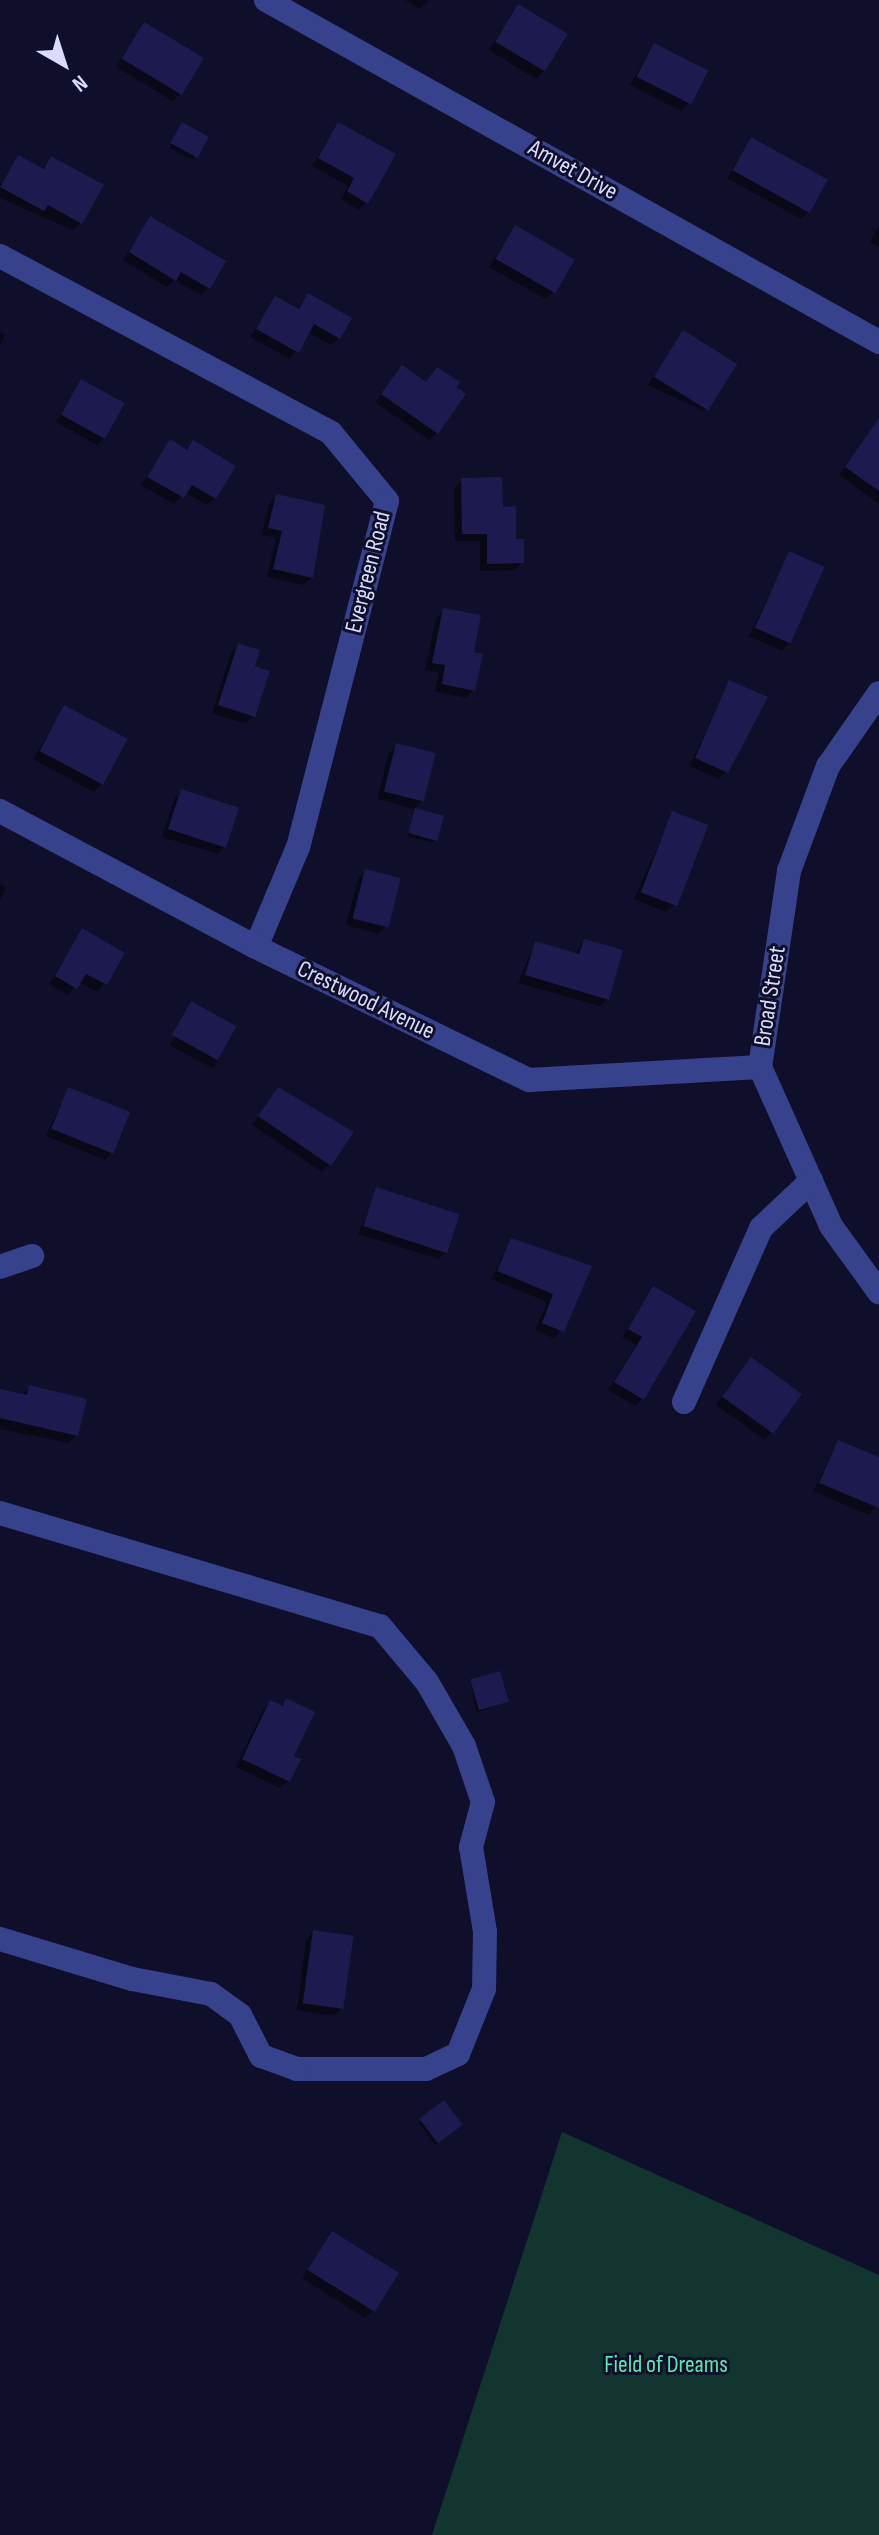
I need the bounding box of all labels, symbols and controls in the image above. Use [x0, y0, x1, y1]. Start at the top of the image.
north arrow [24, 24, 104, 104]
text: N [66, 69, 92, 97]
street label: Amvet Drive [523, 134, 623, 206]
street label: Evergreen Road [339, 508, 397, 636]
street label: Broad Street [748, 944, 792, 1048]
street label: Crestwood Avenue [293, 954, 439, 1046]
park label: Field of Dreams [604, 2351, 728, 2379]

